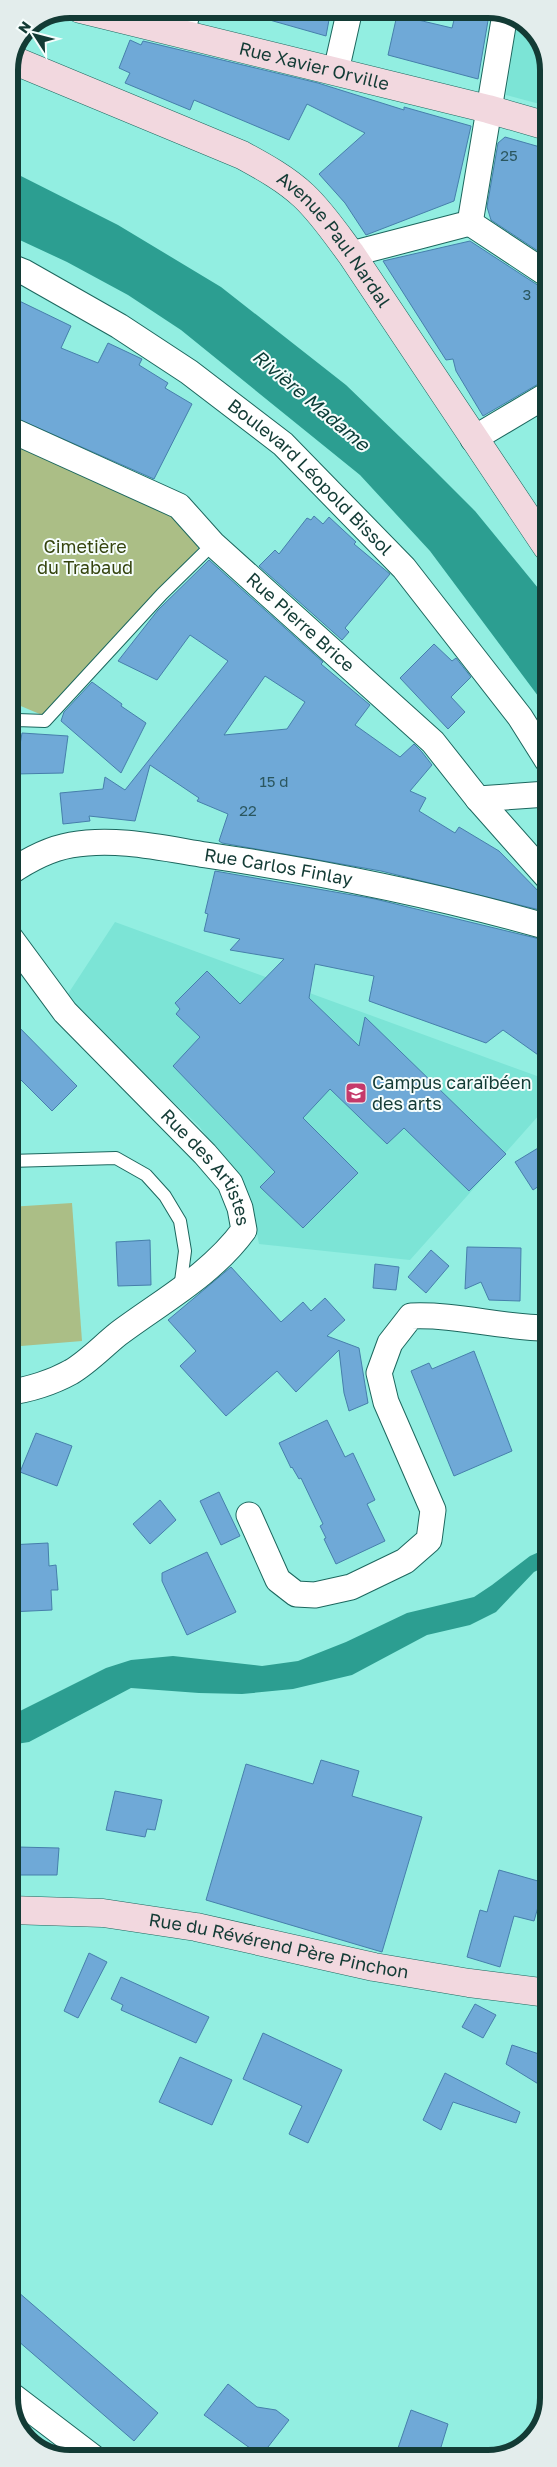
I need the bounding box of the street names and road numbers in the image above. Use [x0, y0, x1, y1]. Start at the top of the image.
street label: Rue Xavier Orville [237, 36, 392, 94]
street label: Avenue Paul Nardal [273, 167, 396, 311]
street label: Boulevard Léopold Bissol [224, 394, 398, 560]
street label: Rue Pierre Brice [242, 568, 360, 676]
street label: Rue Carlos Finlay [203, 843, 355, 890]
street label: Rue des Artistes [157, 1104, 255, 1227]
street label: Rue du Révérend Père Pinchon [148, 1908, 410, 1983]

